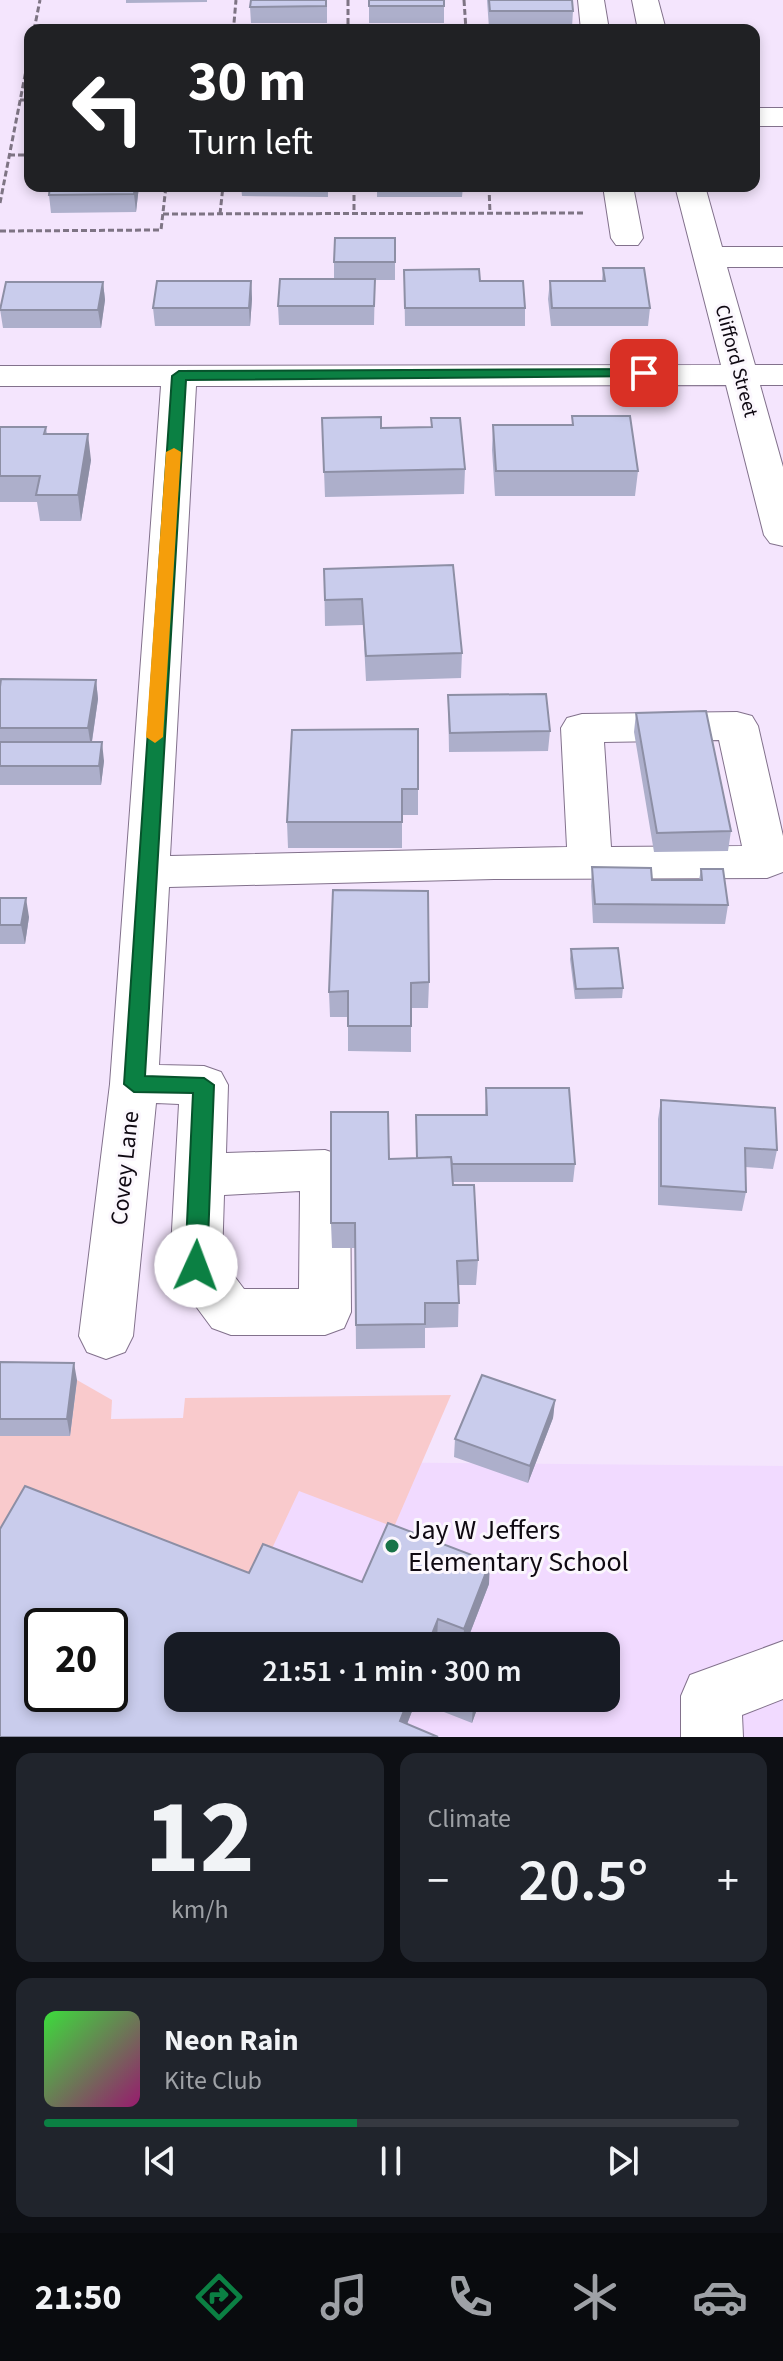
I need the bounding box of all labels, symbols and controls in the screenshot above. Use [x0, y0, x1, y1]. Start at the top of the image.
text: 30 m [188, 43, 306, 122]
icon: left [56, 56, 160, 160]
text: Turn left [188, 117, 313, 168]
street label: Clifford Street [708, 302, 765, 421]
pin [610, 339, 678, 407]
icon: arrive [622, 351, 666, 395]
street label: Covey Lane [102, 1109, 148, 1227]
position arrow [154, 1224, 238, 1308]
place label: Jay W Jeffers Elementary School [408, 1510, 629, 1582]
marker: Jay W Jeffers Elementary School [383, 1537, 401, 1555]
speed limit sign: 20 [24, 1608, 128, 1712]
text: 21:51 · 1 min · 300 m [262, 1650, 522, 1693]
text: 12 [145, 1765, 255, 1913]
text: Climate [428, 1800, 511, 1837]
text: 20.5° [518, 1839, 648, 1924]
text: − [428, 1850, 449, 1913]
text: + [717, 1850, 739, 1913]
text: km/h [171, 1891, 229, 1928]
text: Neon Rain [164, 2019, 299, 2062]
text: Kite Club [164, 2062, 262, 2099]
icon: previous [138, 2139, 182, 2183]
icon: pause [369, 2139, 413, 2183]
icon: next [601, 2139, 645, 2183]
icon: directions [191, 2269, 247, 2325]
icon: music [316, 2269, 372, 2325]
icon: phone [442, 2269, 498, 2325]
icon: climate [567, 2269, 623, 2325]
icon: car [692, 2269, 748, 2325]
text: 21:50 [35, 2272, 122, 2323]

